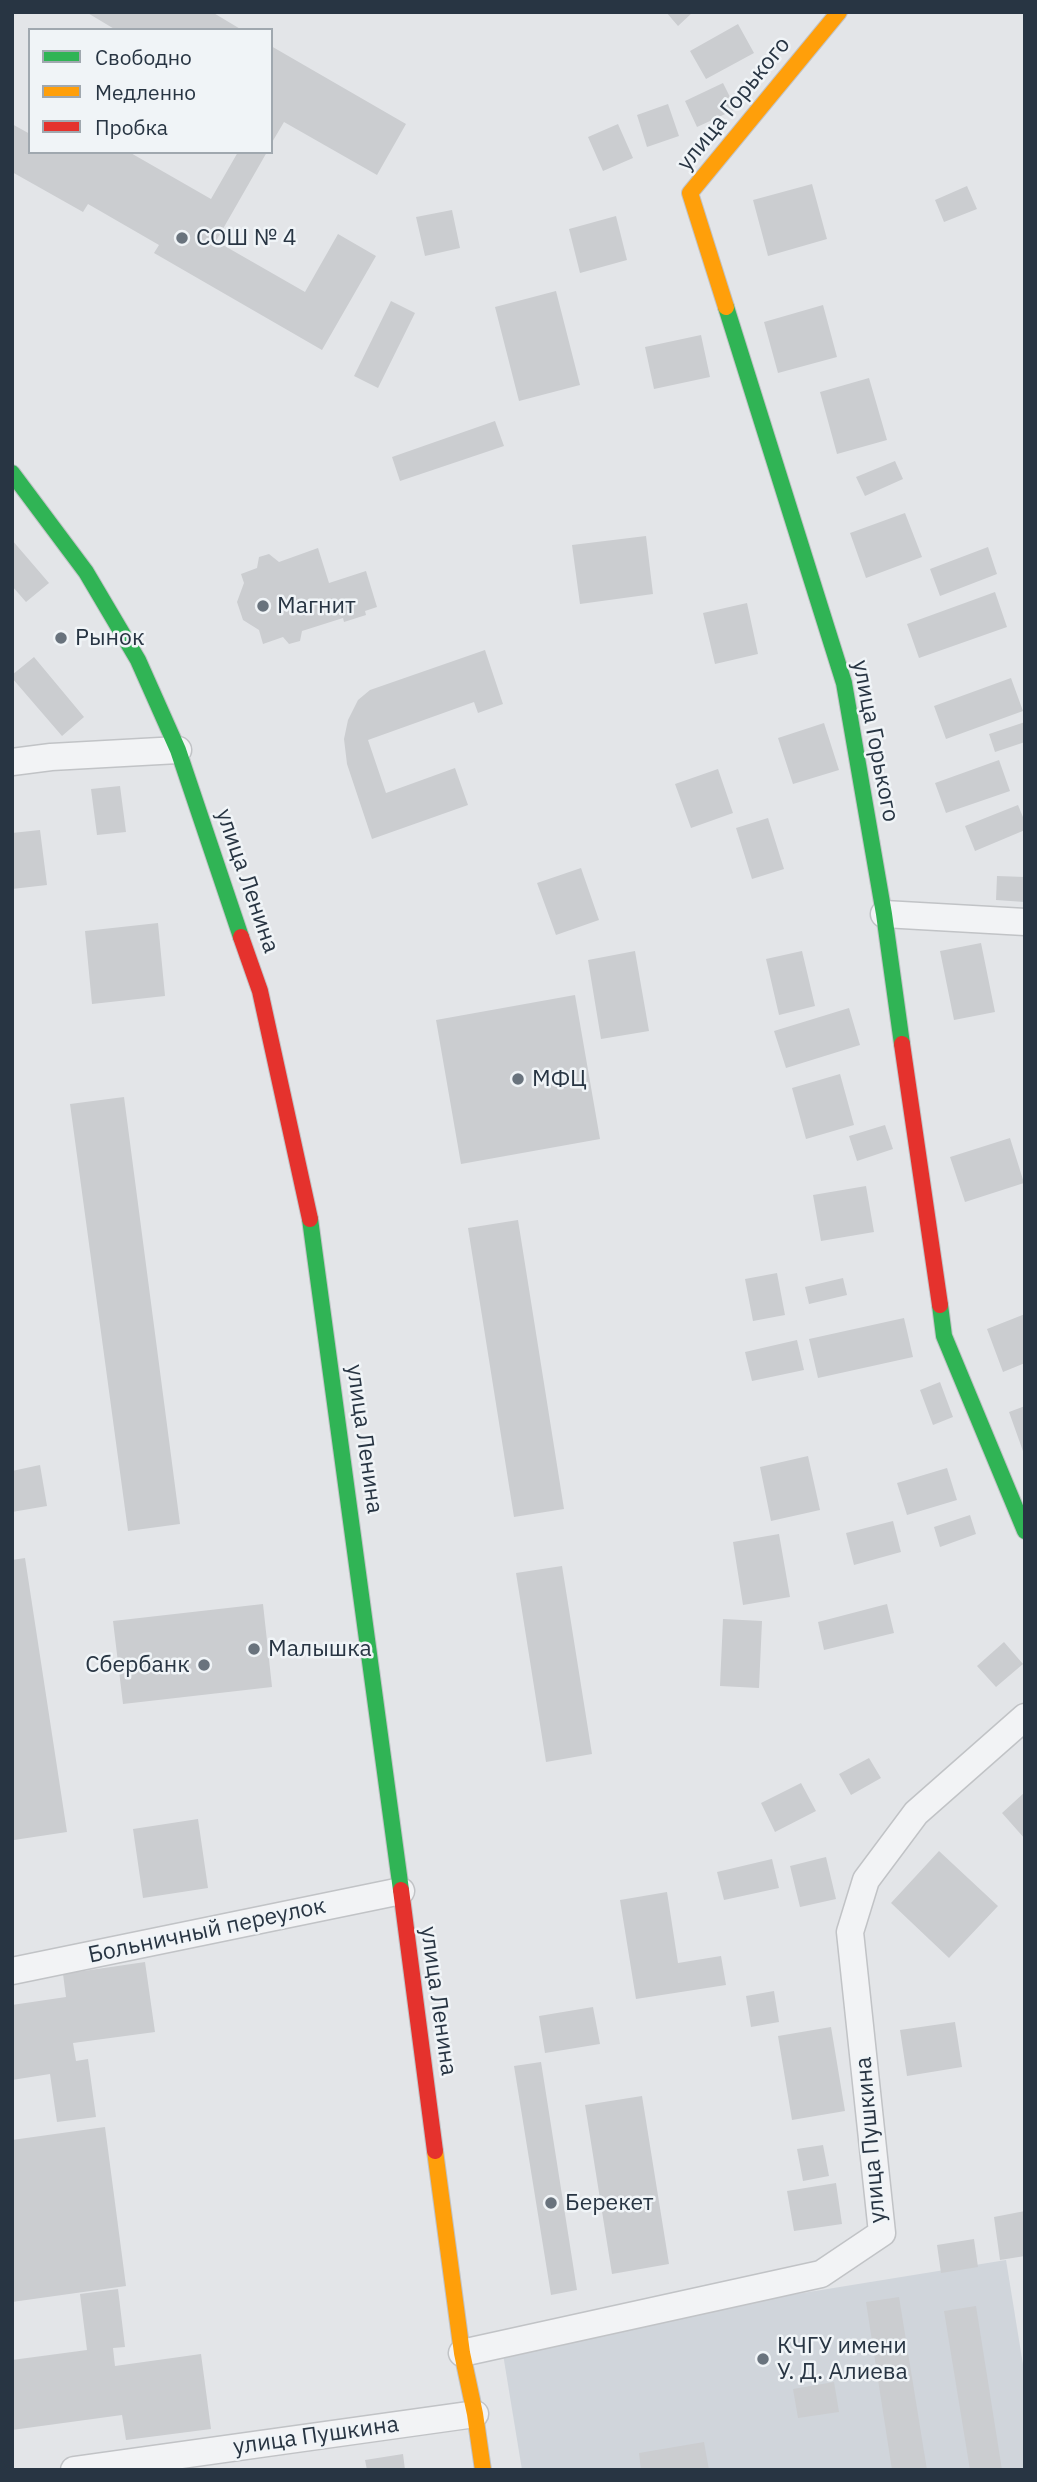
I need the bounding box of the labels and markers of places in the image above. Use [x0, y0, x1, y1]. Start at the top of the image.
place label: СОШ № 4 [196, 224, 297, 252]
marker: СОШ № 4 [174, 230, 190, 246]
place label: Магнит [277, 592, 356, 620]
marker: Магнит [255, 598, 271, 614]
place label: Рынок [75, 624, 145, 652]
marker: Рынок [53, 630, 69, 646]
place label: МФЦ [532, 1065, 587, 1093]
marker: МФЦ [510, 1071, 526, 1087]
place label: Малышка [268, 1635, 372, 1663]
marker: Малышка [246, 1641, 262, 1657]
place label: Сбербанк [85, 1651, 190, 1679]
marker: Сбербанк [196, 1657, 212, 1673]
place label: Берекет [565, 2189, 654, 2217]
marker: Берекет [543, 2195, 559, 2211]
place label: КЧГУ имени У. Д. Алиева [777, 2332, 908, 2386]
marker: КЧГУ имени У. Д. Алиева [755, 2351, 771, 2367]

